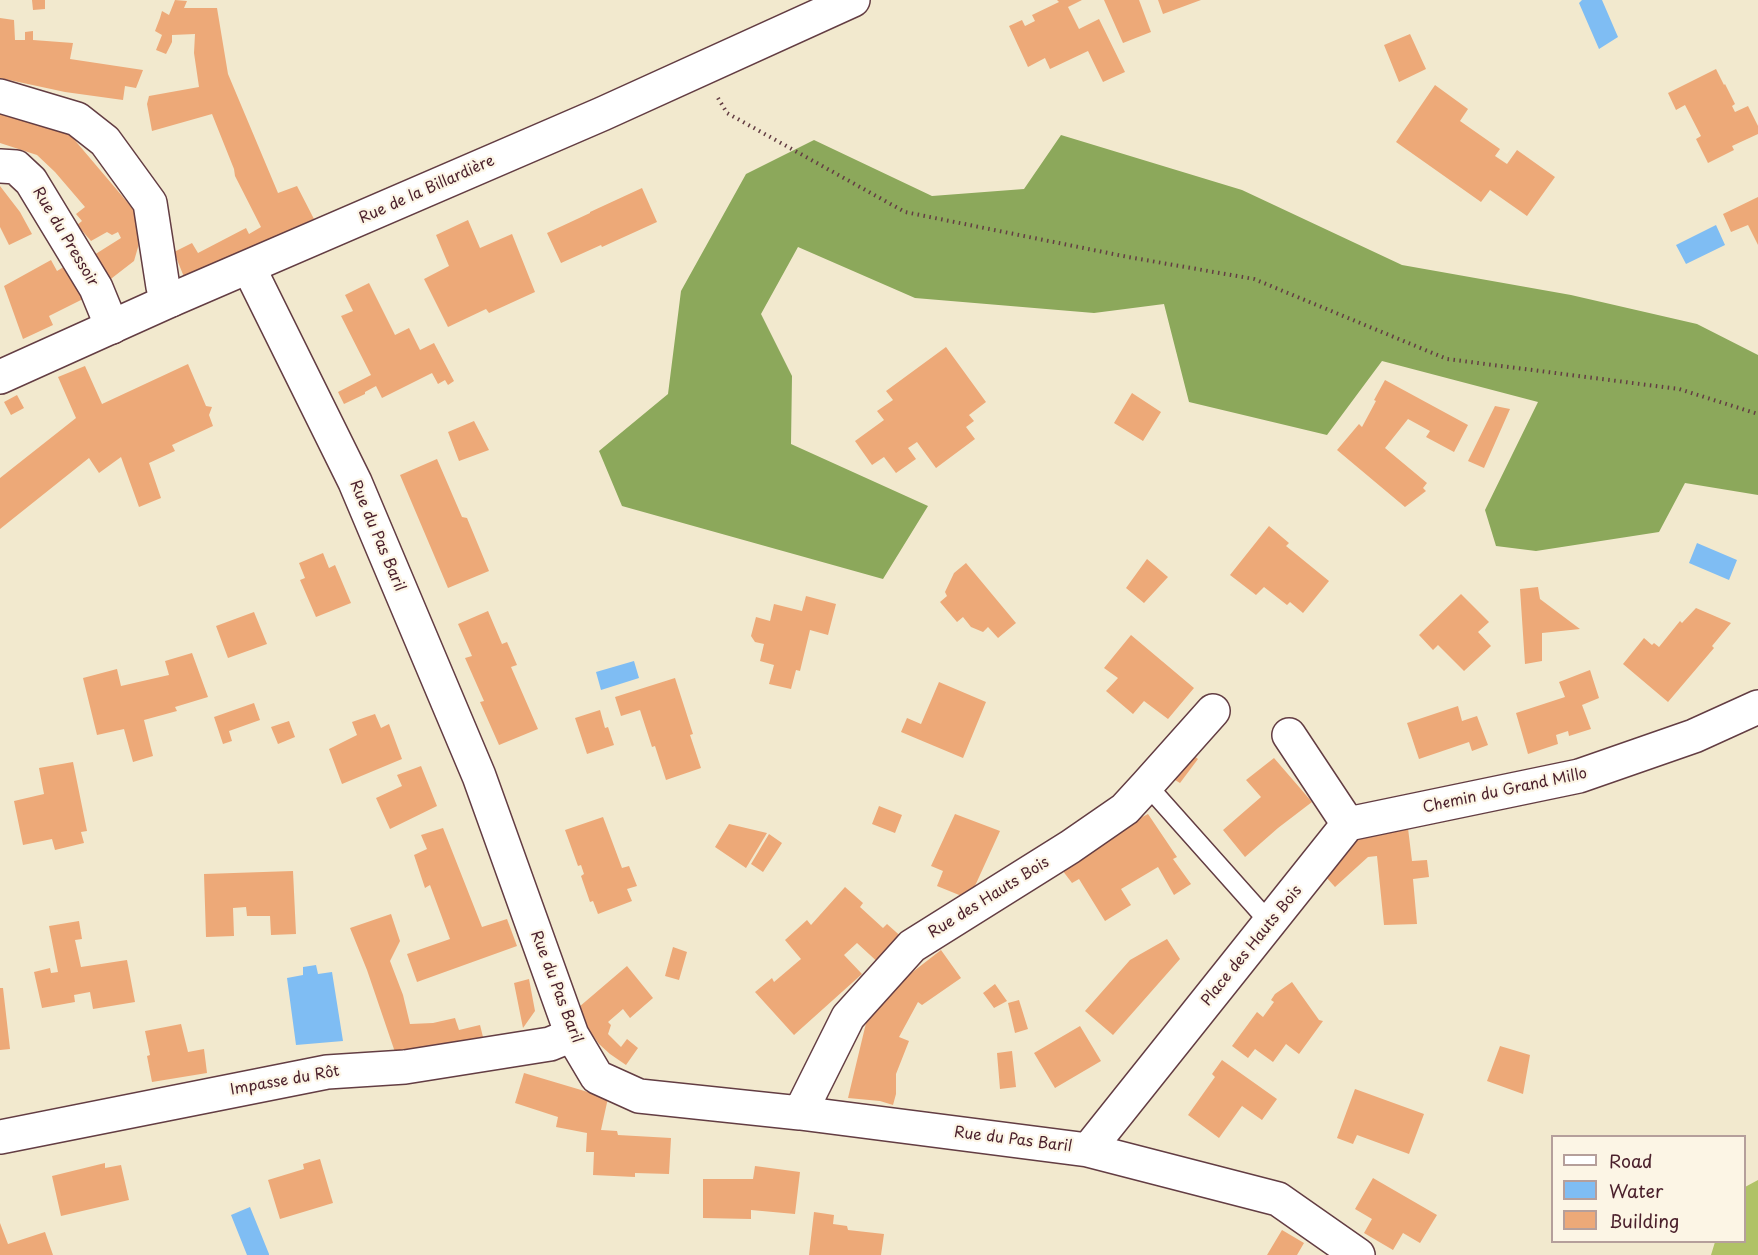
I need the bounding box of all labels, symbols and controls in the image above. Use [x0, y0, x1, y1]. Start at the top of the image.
street label: Rue de la Billardière [356, 152, 498, 228]
street label: Rue du Pressoir [28, 184, 102, 290]
street label: Rue du Pas Baril [345, 478, 409, 594]
street label: Chemin du Grand Millo [1421, 765, 1589, 817]
street label: Rue des Hauts Bois [925, 854, 1053, 942]
street label: Place des Hauts Bois [1198, 882, 1306, 1010]
street label: Rue du Pas Baril [526, 928, 586, 1046]
street label: Impasse du Rôt [229, 1063, 341, 1099]
street label: Rue du Pas Baril [953, 1124, 1073, 1156]
legend [1551, 1135, 1746, 1243]
text: Road [1609, 1147, 1653, 1174]
text: Water [1609, 1177, 1663, 1204]
text: Building [1609, 1207, 1679, 1234]

